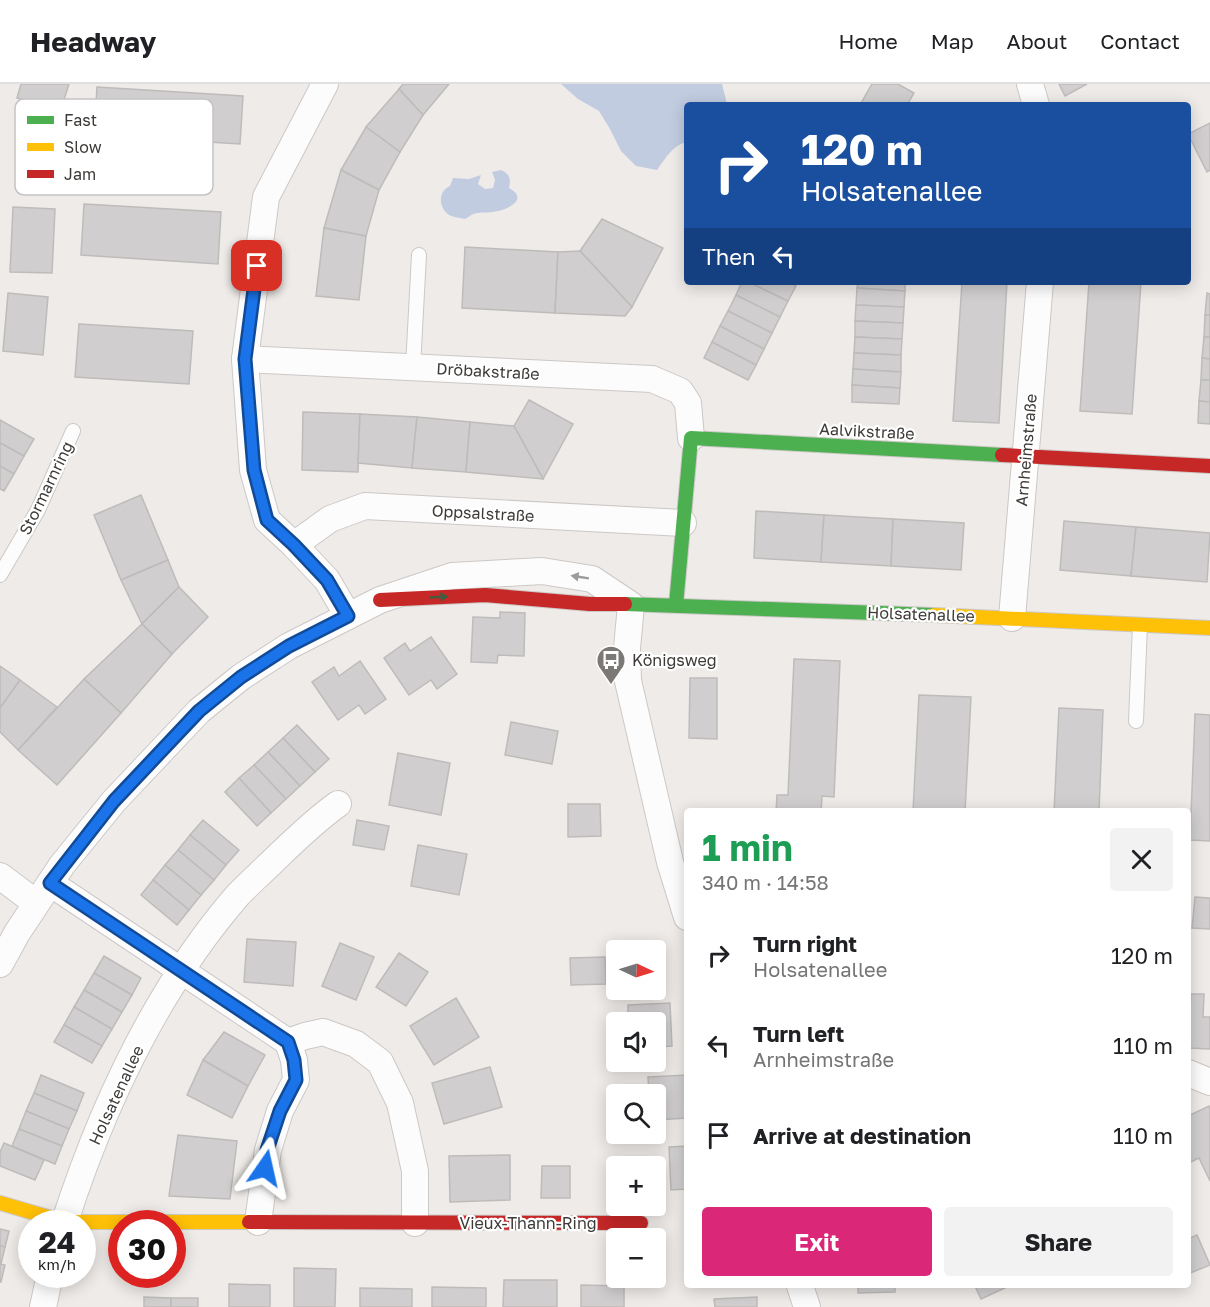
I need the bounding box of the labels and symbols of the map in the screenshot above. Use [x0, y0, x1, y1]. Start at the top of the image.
legend [15, 99, 213, 195]
text: Fast [64, 110, 97, 130]
text: Slow [64, 137, 102, 157]
text: Jam [64, 164, 96, 184]
pin [231, 240, 282, 291]
street label: Dröbakstraße [436, 358, 540, 384]
street label: Arnheimstraße [1011, 393, 1041, 507]
street label: Aalvikstraße [819, 419, 915, 443]
street label: Stormarnring [15, 438, 77, 538]
street label: Oppsalstraße [431, 500, 535, 526]
one-way arrow [571, 573, 590, 582]
one-way arrow [429, 592, 448, 601]
street label: Holsatenallee [867, 602, 975, 626]
bus stop icon: Königsweg [595, 644, 627, 686]
place label: Königsweg [632, 650, 717, 670]
north arrow [606, 940, 666, 1000]
street label: Holsatenallee [84, 1042, 148, 1148]
position arrow [233, 1136, 297, 1200]
speed limit sign: 30 [108, 1210, 186, 1288]
street label: Vieux-Thann-Ring [459, 1213, 597, 1233]

